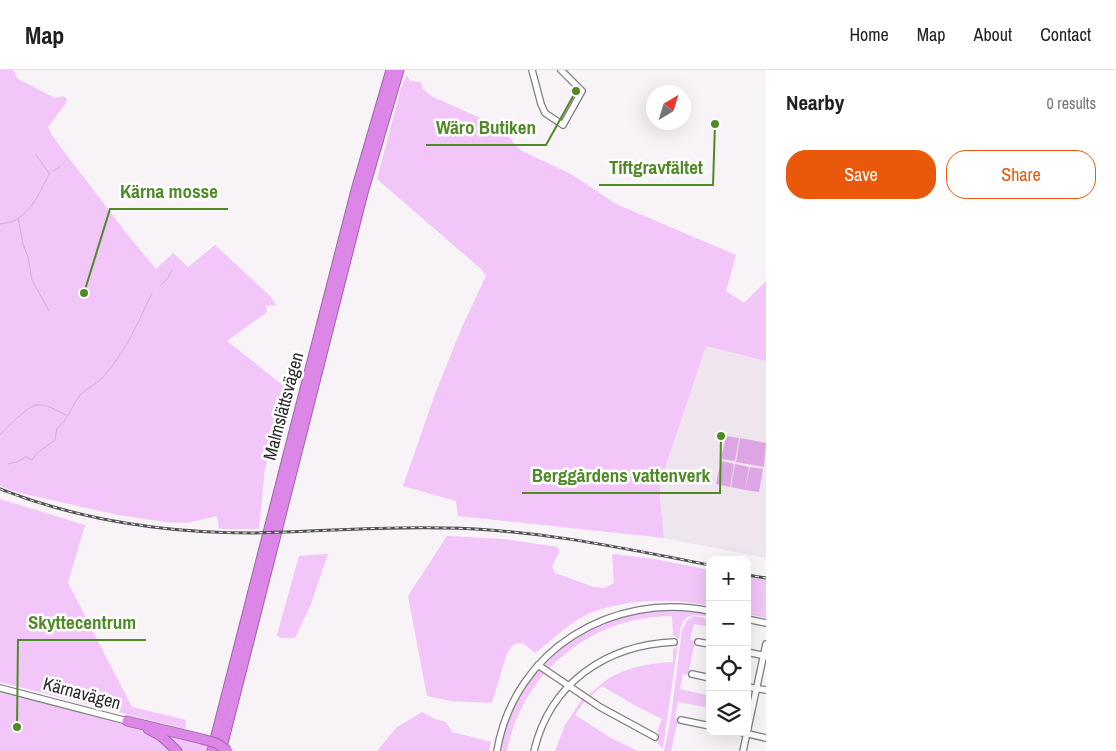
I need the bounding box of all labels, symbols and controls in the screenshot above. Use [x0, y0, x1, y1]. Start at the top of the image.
text: Map [25, 19, 64, 51]
text: Home [849, 22, 889, 47]
text: Map [917, 22, 946, 47]
text: About [974, 22, 1012, 47]
text: Contact [1040, 22, 1091, 47]
north arrow [646, 85, 691, 130]
text: Nearby [786, 88, 844, 117]
text: 0 results [1046, 92, 1096, 114]
callout: Wäro Butiken [426, 111, 546, 145]
text: Wäro Butiken [436, 114, 536, 140]
button: Save [786, 150, 936, 199]
button: Share [946, 150, 1096, 199]
callout: Tiftgravfältet [599, 151, 713, 185]
text: Tiftgravfältet [609, 154, 703, 180]
callout: Kärna mosse [110, 175, 228, 209]
text: Kärna mosse [120, 178, 218, 204]
street label: Malmslättsvägen [257, 349, 309, 463]
callout: Berggårdens vattenverk [522, 459, 720, 493]
text: Berggårdens vattenverk [532, 462, 711, 488]
map controls [706, 556, 751, 736]
button: + [706, 556, 751, 601]
button: − [706, 601, 751, 646]
callout: Skyttecentrum [18, 606, 146, 640]
text: Skyttecentrum [28, 609, 136, 635]
button: locate [706, 646, 751, 691]
street label: Kärnavägen [40, 671, 124, 715]
button: layers [706, 691, 751, 736]

